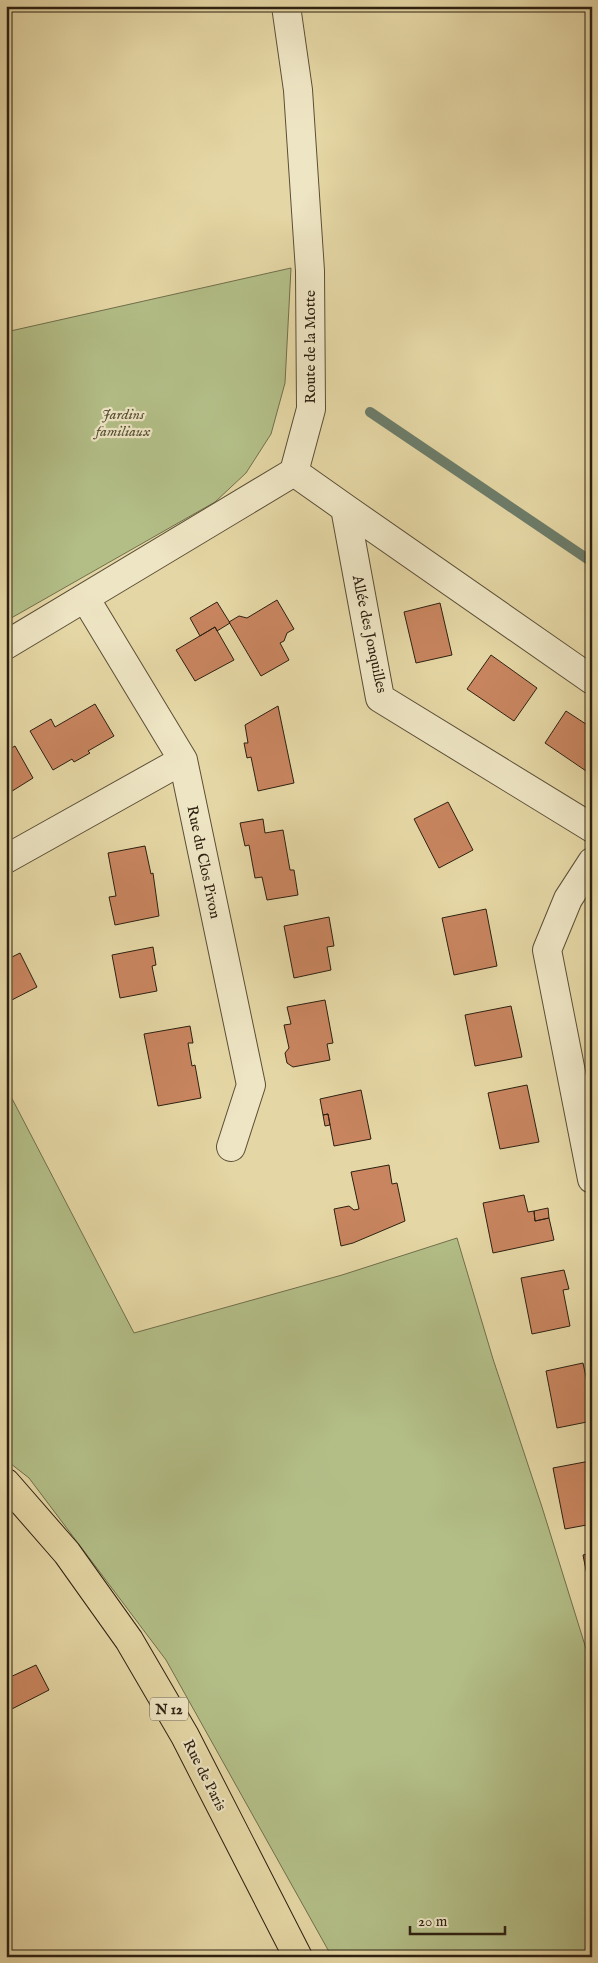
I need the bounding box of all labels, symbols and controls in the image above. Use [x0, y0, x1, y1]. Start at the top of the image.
street label: Route de la Motte [301, 290, 320, 404]
park label: Jardins familiaux [92, 405, 151, 441]
street label: Allée des Jonquilles [348, 572, 391, 695]
street label: Rue du Clos Pivon [182, 804, 225, 920]
road number: N 12 [150, 1698, 188, 1720]
street label: Rue de Paris [179, 1736, 231, 1814]
scale bar [410, 1903, 506, 1935]
text: 20 m [418, 1912, 448, 1931]

